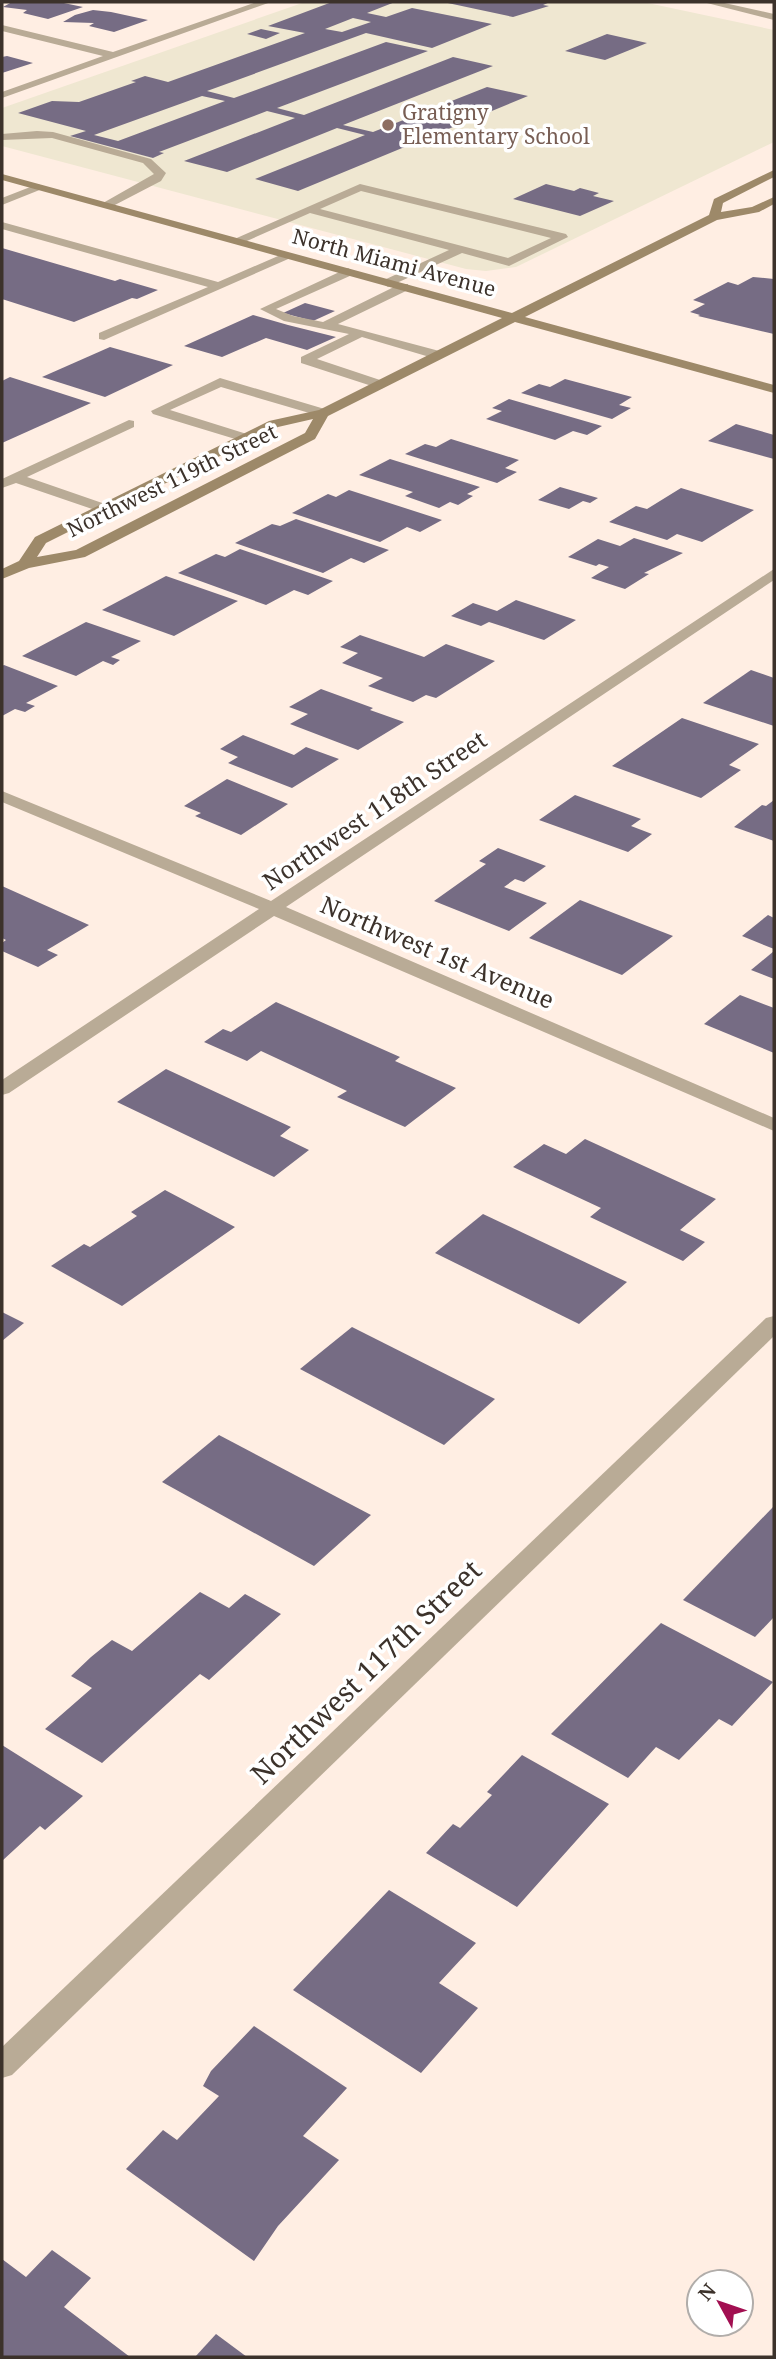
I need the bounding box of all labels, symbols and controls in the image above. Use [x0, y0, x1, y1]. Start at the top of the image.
place label: Gratigny Elementary School [402, 98, 590, 150]
marker: Gratigny Elementary School [380, 117, 396, 133]
street label: North Miami Avenue [289, 221, 499, 303]
street label: Northwest 119th Street [62, 417, 281, 543]
street label: Northwest 118th Street [256, 722, 493, 897]
street label: Northwest 1st Avenue [316, 887, 560, 1016]
street label: Northwest 117th Street [242, 1551, 489, 1792]
north arrow [685, 2268, 755, 2338]
text: N [692, 2278, 722, 2306]

